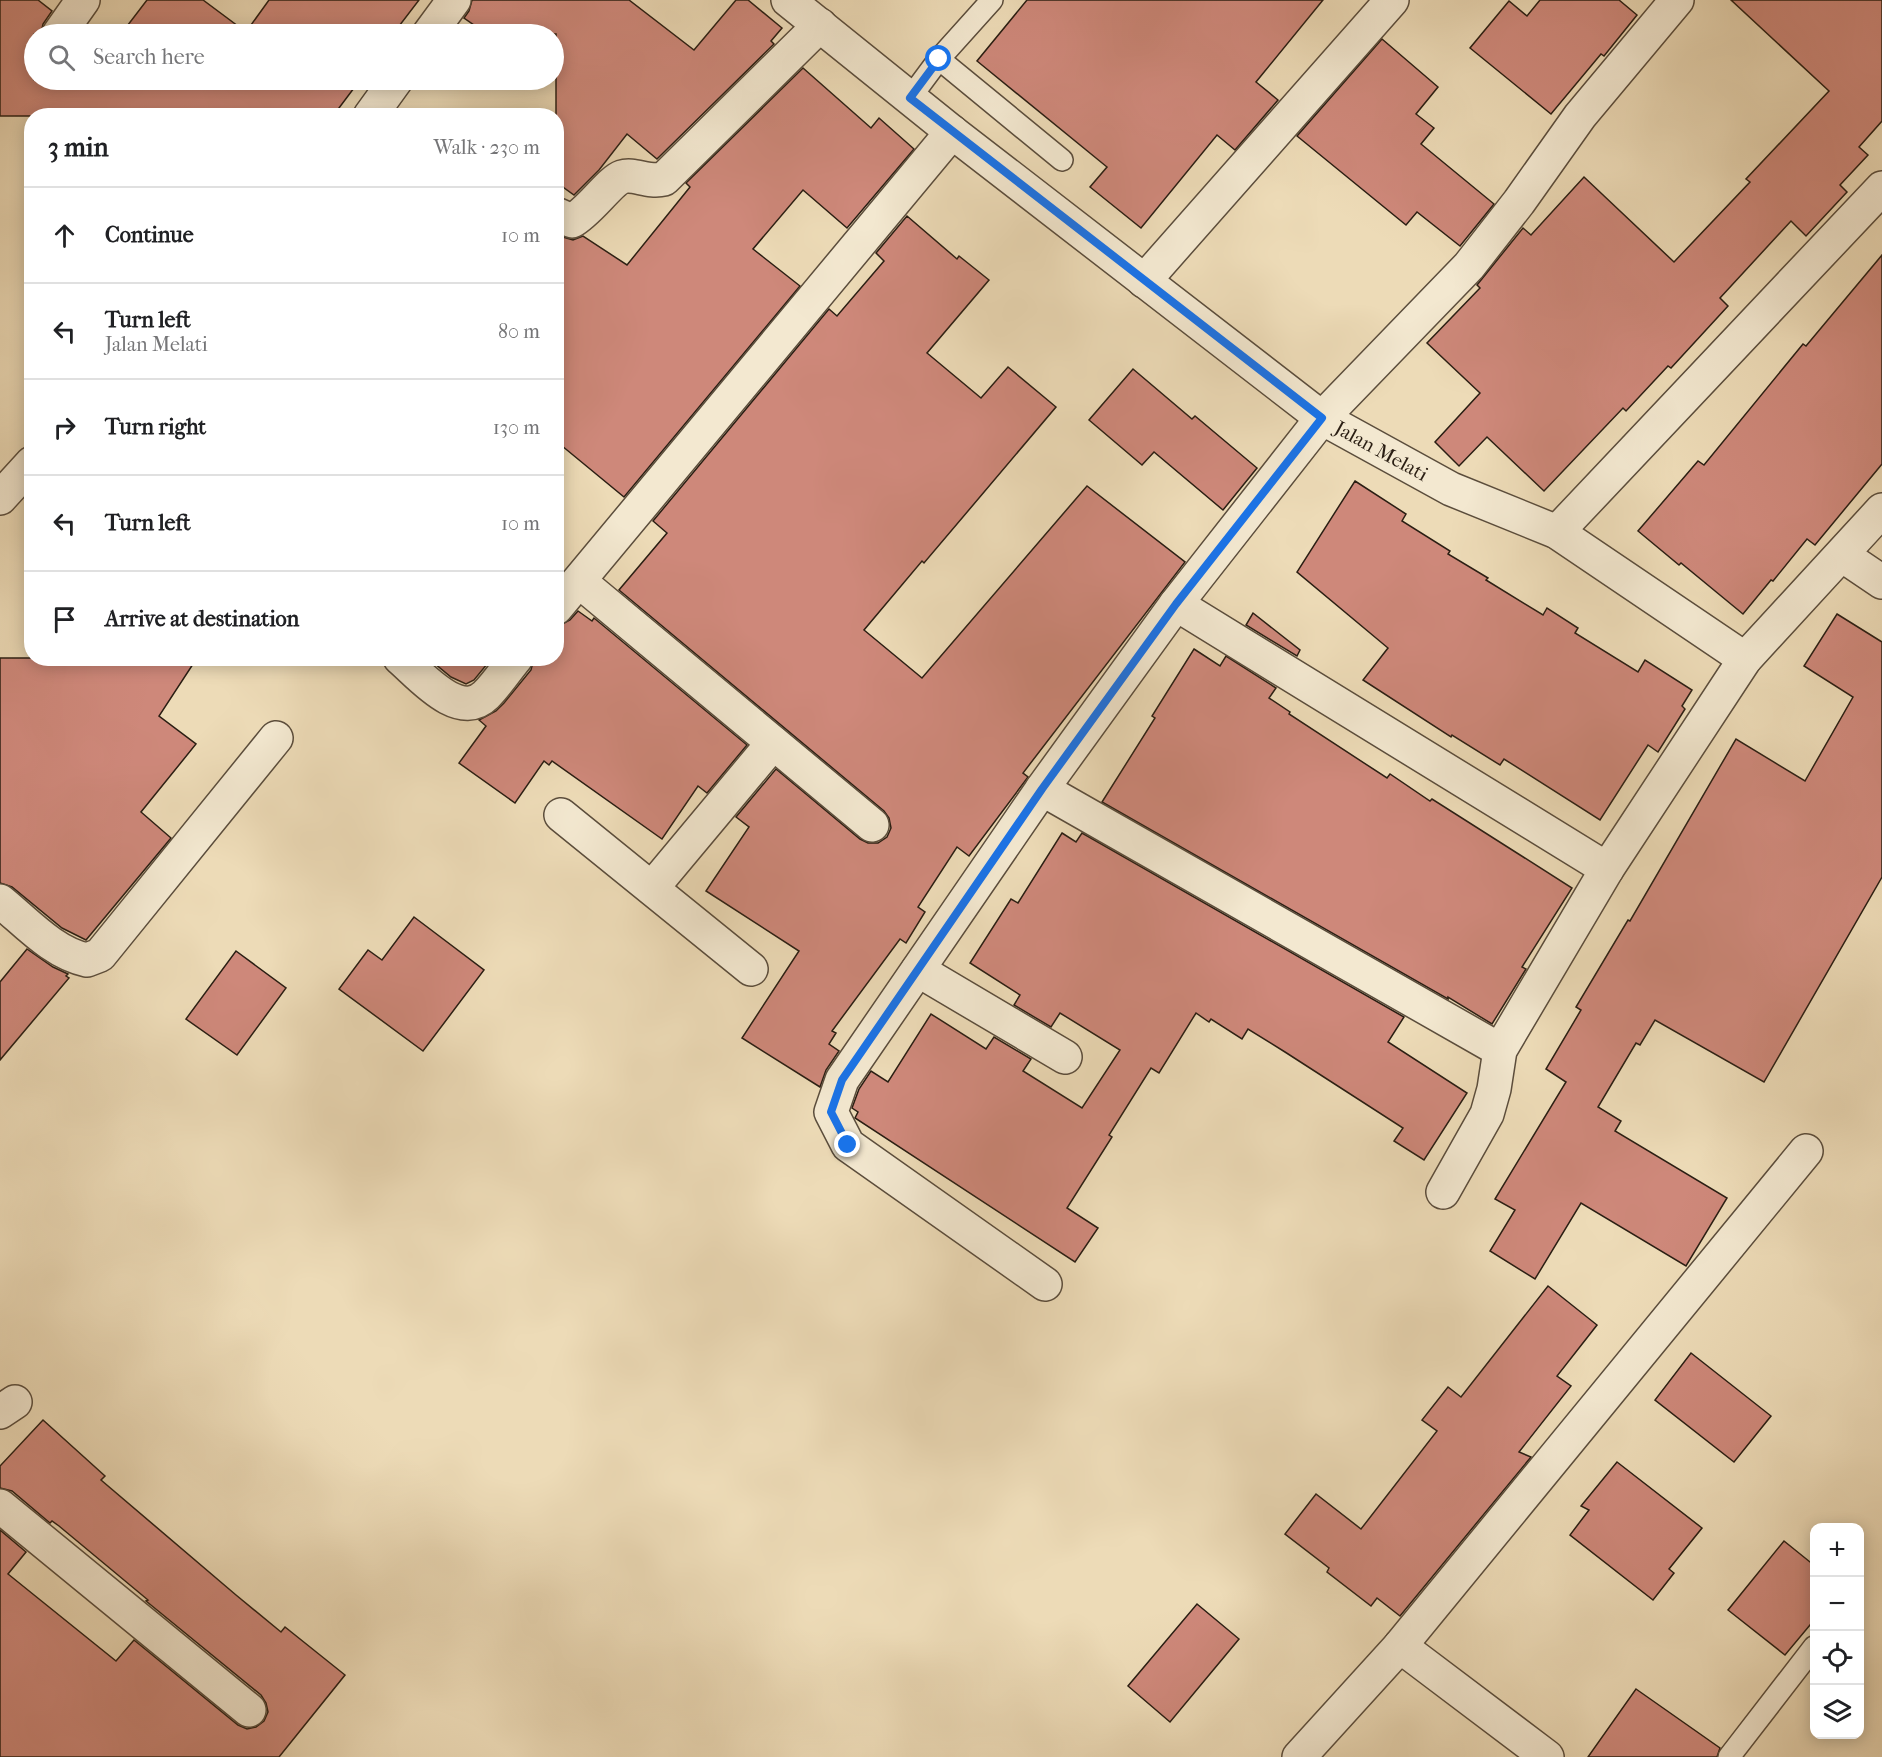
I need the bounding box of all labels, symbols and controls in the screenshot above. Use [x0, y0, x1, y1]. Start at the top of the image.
search box [24, 24, 564, 90]
icon: search [45, 41, 78, 74]
text: Search here [93, 44, 205, 70]
route start [925, 45, 951, 71]
text: 3 min [48, 132, 109, 163]
text: Walk · 230 m [434, 136, 540, 159]
icon: ahead [48, 219, 81, 252]
text: Continue [105, 222, 194, 248]
text: 10 m [501, 224, 540, 247]
text: Turn left [105, 307, 191, 333]
icon: left [48, 315, 81, 348]
text: 80 m [498, 320, 540, 343]
text: Jalan Melati [105, 333, 208, 356]
icon: right [48, 411, 81, 444]
text: Turn right [105, 414, 206, 440]
street label: Jalan Melati [1329, 415, 1432, 486]
text: 130 m [493, 416, 540, 439]
icon: left [48, 507, 81, 540]
text: Turn left [105, 510, 191, 536]
text: 10 m [501, 512, 540, 535]
icon: arrive [48, 603, 81, 636]
text: Arrive at destination [105, 606, 299, 632]
route end [834, 1131, 860, 1157]
map controls [1810, 1523, 1864, 1739]
button: + [1810, 1523, 1864, 1577]
button: − [1810, 1577, 1864, 1631]
button: locate [1810, 1631, 1864, 1685]
button: layers [1810, 1685, 1864, 1739]

